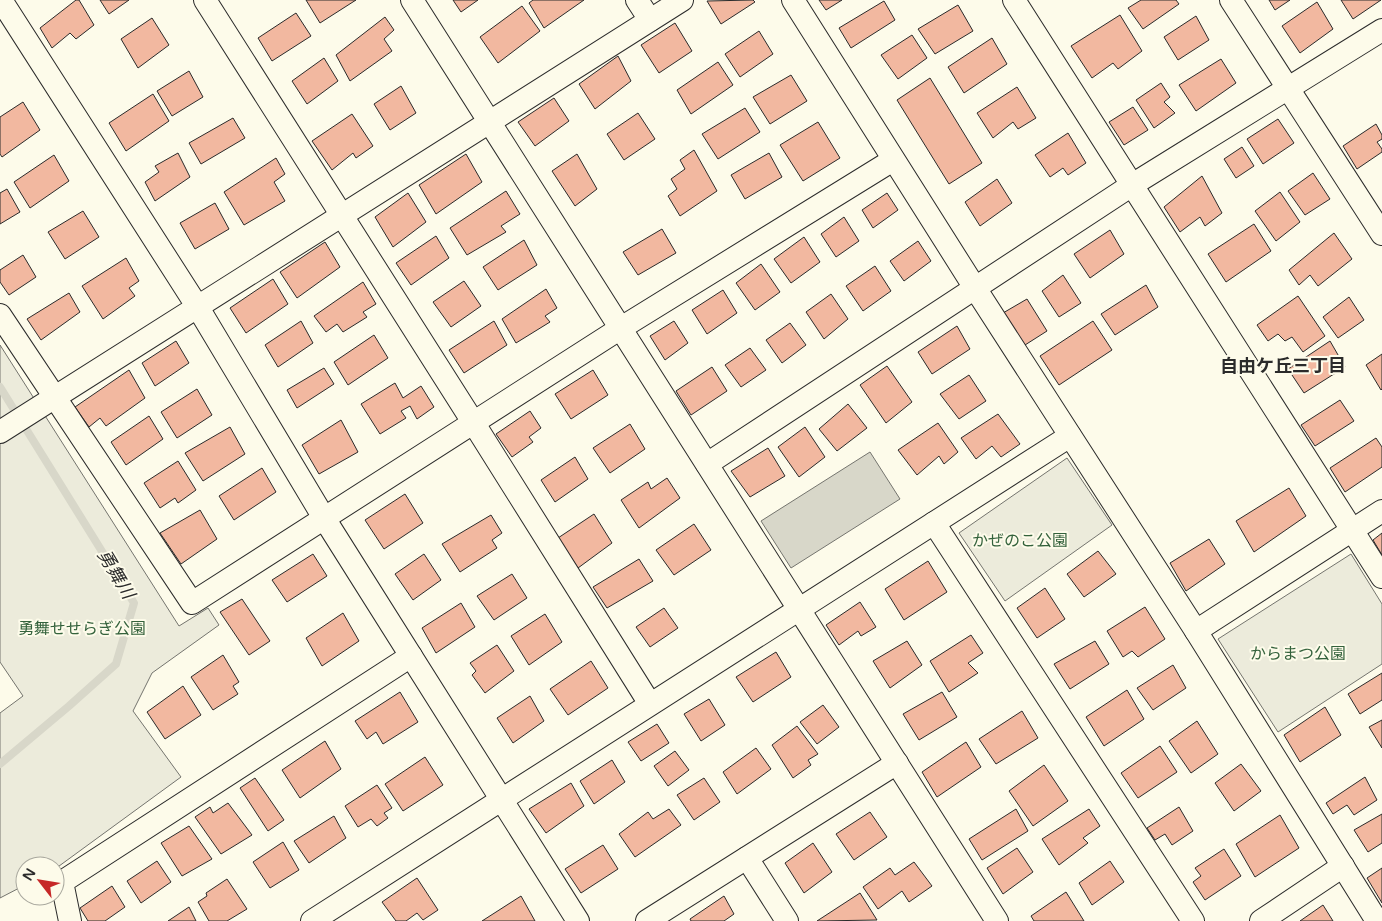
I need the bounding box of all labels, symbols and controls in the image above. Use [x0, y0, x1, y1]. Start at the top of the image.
district label: 自由ケ丘三丁目 [1220, 355, 1346, 377]
park label: かぜのこ公園 [972, 531, 1068, 551]
water label: 勇舞川 [93, 545, 140, 605]
park label: 勇舞せせらぎ公園 [18, 619, 146, 639]
park label: からまつ公園 [1250, 644, 1346, 664]
north arrow [15, 856, 65, 906]
text: N [19, 865, 39, 884]

